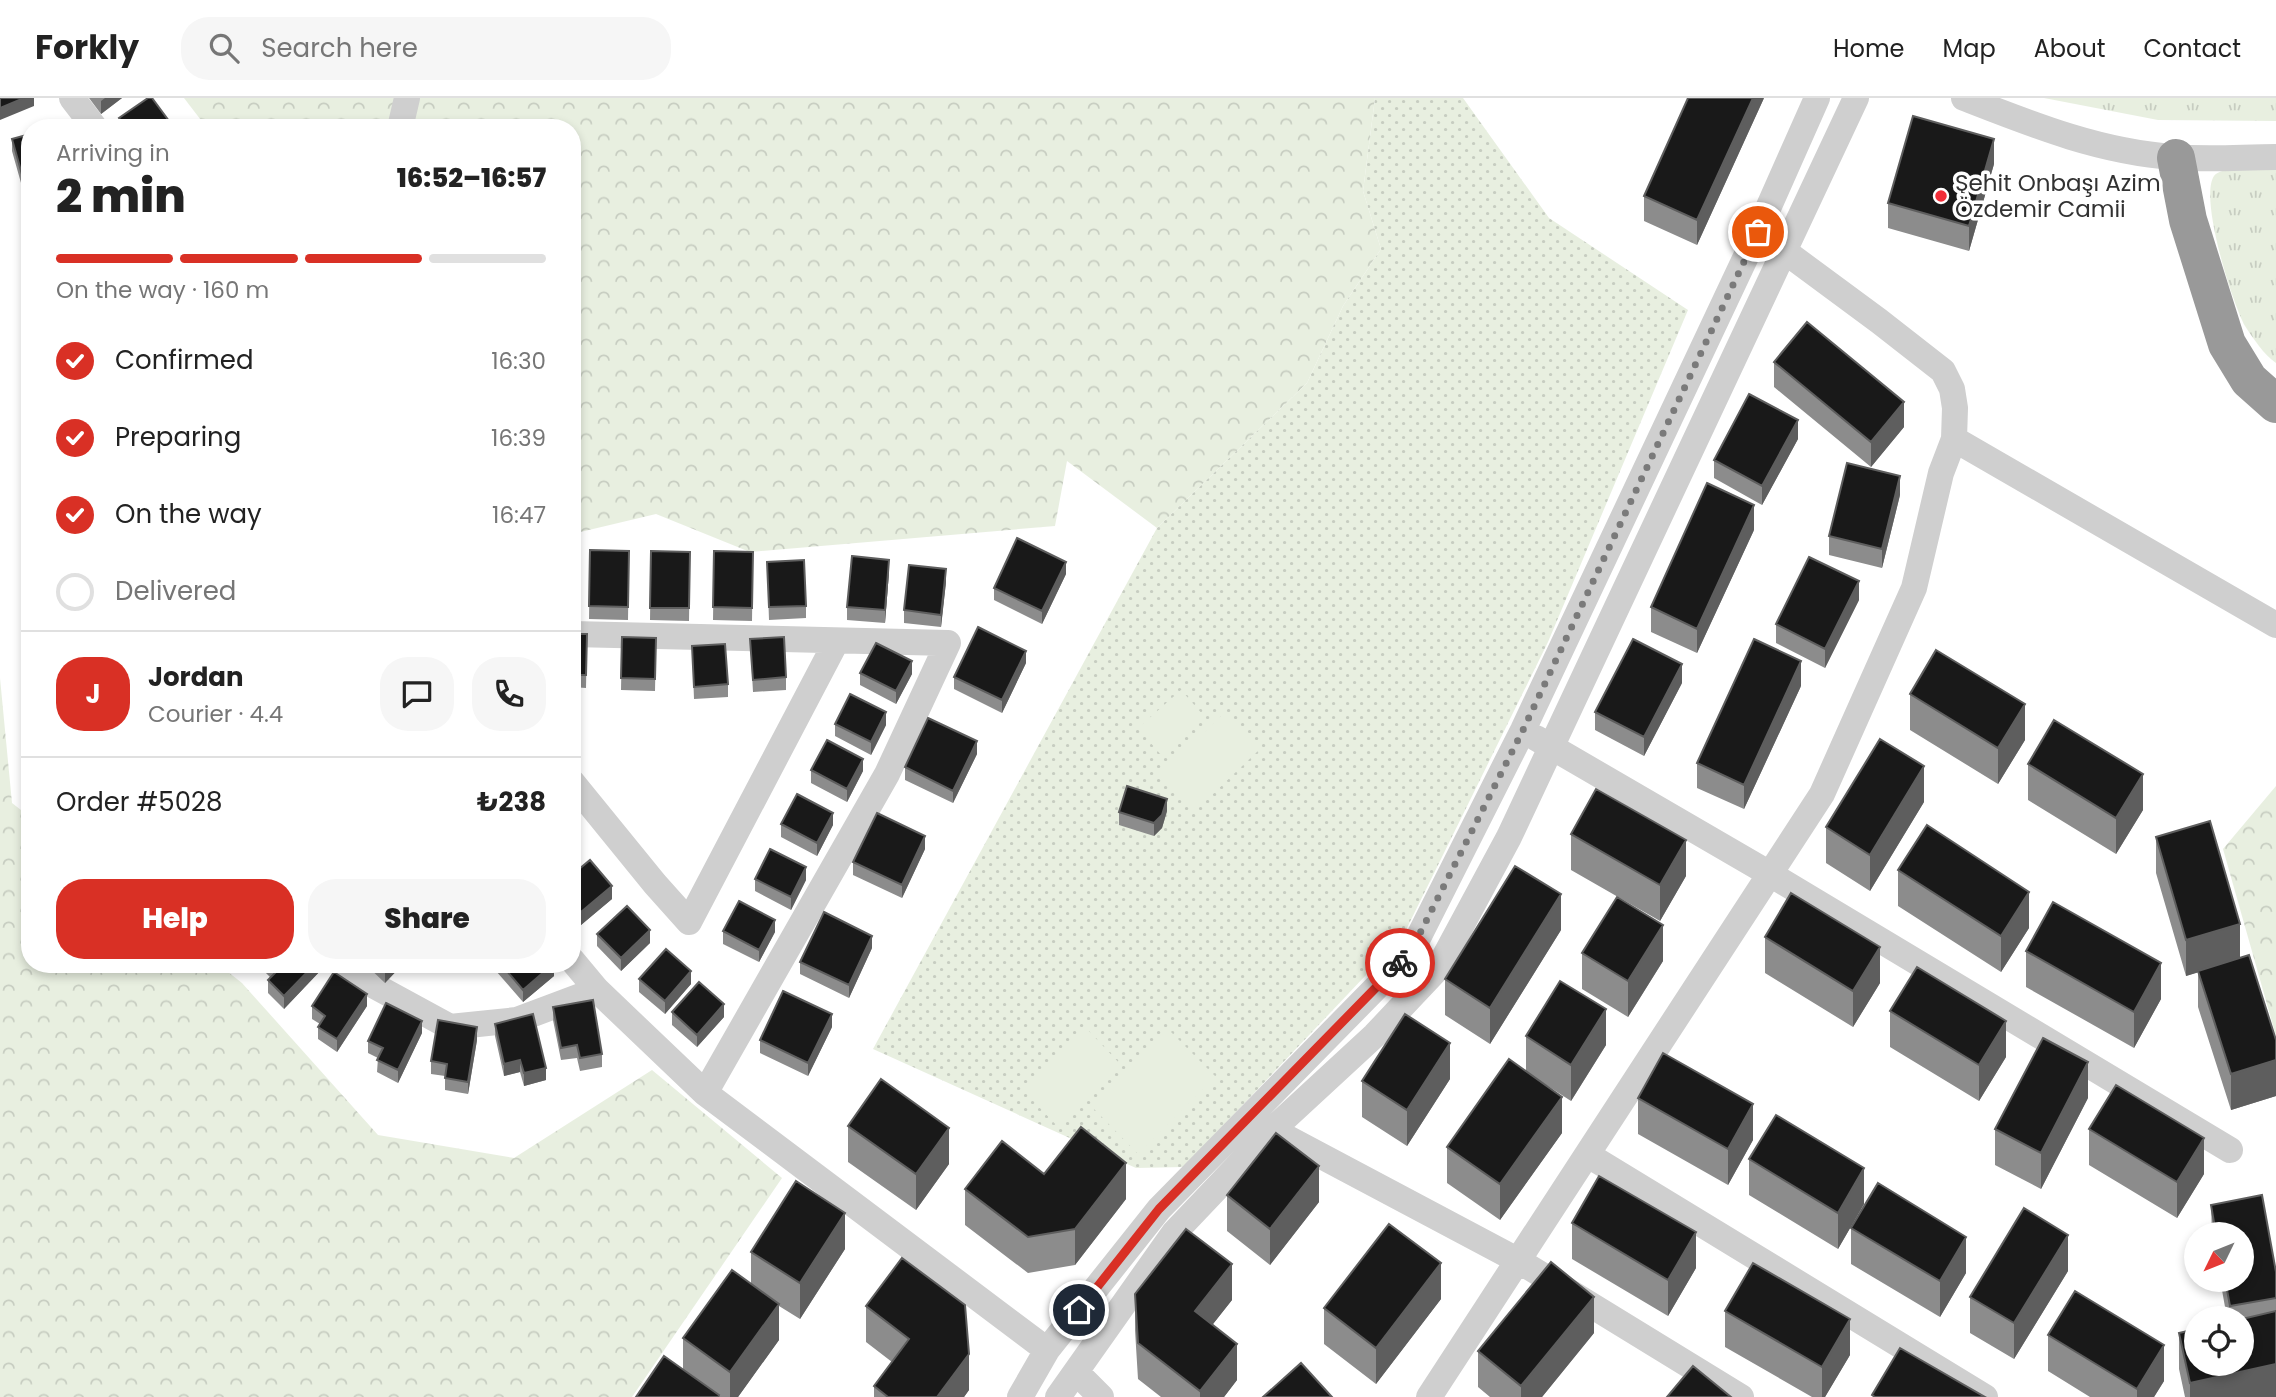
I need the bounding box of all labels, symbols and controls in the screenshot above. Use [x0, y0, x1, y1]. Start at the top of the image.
search box [181, 17, 671, 80]
text: Forkly [35, 24, 139, 71]
icon: search [205, 29, 243, 67]
text: Search here [261, 30, 418, 66]
text: Home [1833, 32, 1905, 65]
text: Map [1943, 32, 1996, 65]
text: About [2034, 32, 2105, 65]
text: Contact [2143, 32, 2241, 65]
text: Arriving in [56, 137, 170, 169]
text: 16:52–16:57 [397, 160, 546, 196]
text: 2 min [56, 164, 186, 228]
place label: Şehit Onbaşı Azim Özdemir Camii [1955, 167, 2161, 225]
marker: Şehit Onbaşı Azim Özdemir Camii [1933, 188, 1949, 204]
pin [1728, 202, 1788, 262]
icon: bag [1739, 213, 1777, 251]
text: On the way · 160 m [56, 274, 269, 306]
icon: check [56, 342, 94, 380]
text: Confirmed [115, 342, 253, 378]
text: 16:30 [491, 345, 546, 377]
icon: check [56, 419, 94, 457]
text: Preparing [115, 419, 241, 455]
text: 16:39 [491, 422, 546, 454]
icon: check [56, 496, 94, 534]
text: On the way [115, 496, 262, 532]
text: 16:47 [492, 499, 546, 531]
text: Delivered [115, 573, 236, 609]
button: chat [380, 657, 454, 731]
button: phone [472, 657, 546, 731]
text: Jordan [148, 659, 244, 695]
text: J [85, 676, 101, 712]
text: Courier · 4.4 [148, 698, 283, 730]
text: Order #5028 [56, 784, 222, 820]
text: ₺238 [477, 784, 546, 820]
button: Help [56, 879, 294, 959]
button: Share [308, 879, 546, 959]
courier [1365, 928, 1435, 998]
icon: bike [1381, 944, 1419, 982]
north arrow [2184, 1222, 2254, 1292]
map controls [2184, 1222, 2254, 1376]
pin [1049, 1280, 1109, 1340]
icon: home [1060, 1291, 1098, 1329]
button: locate [2184, 1306, 2254, 1376]

